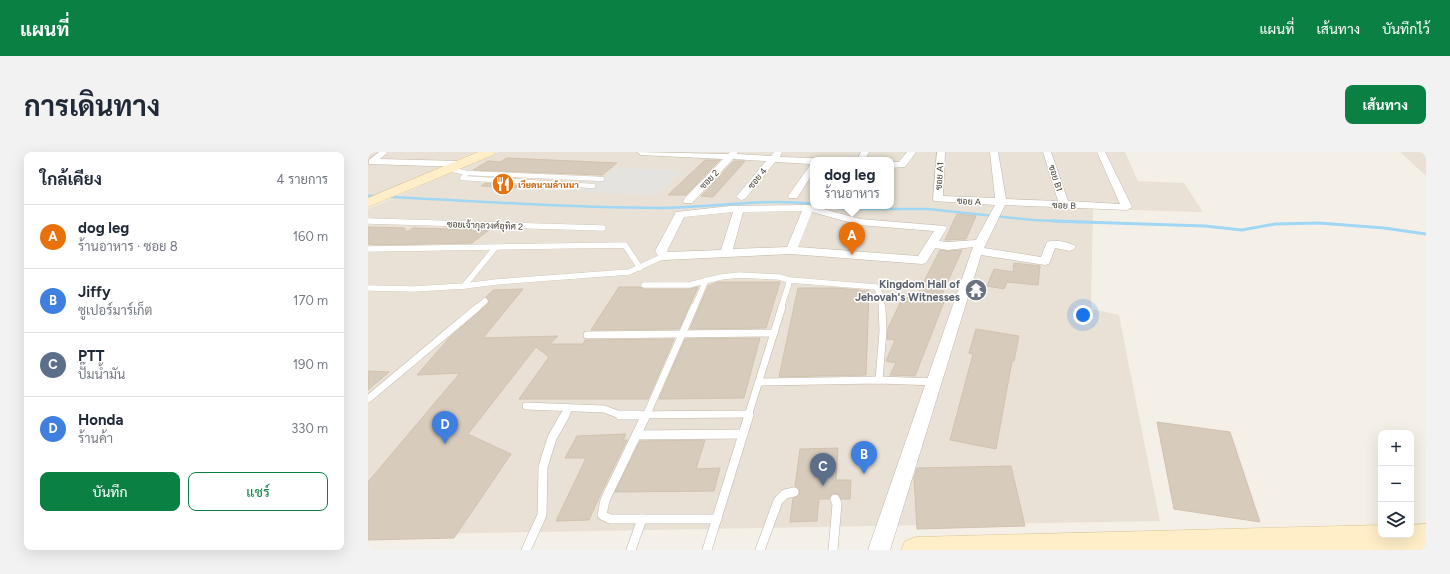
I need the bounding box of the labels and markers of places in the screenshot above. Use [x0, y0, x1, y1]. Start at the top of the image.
restaurant icon: เวียดนามล้านนา [490, 171, 516, 197]
place label: เวียดนามล้านนา [518, 179, 579, 190]
pin: A [839, 222, 865, 255]
temple icon: Kingdom Hall of Jehovah's Witnesses [963, 277, 989, 303]
place label: Kingdom Hall of Jehovah's Witnesses [855, 278, 961, 304]
pin: D [432, 411, 458, 444]
pin: B [851, 441, 877, 474]
pin: C [810, 453, 836, 486]

